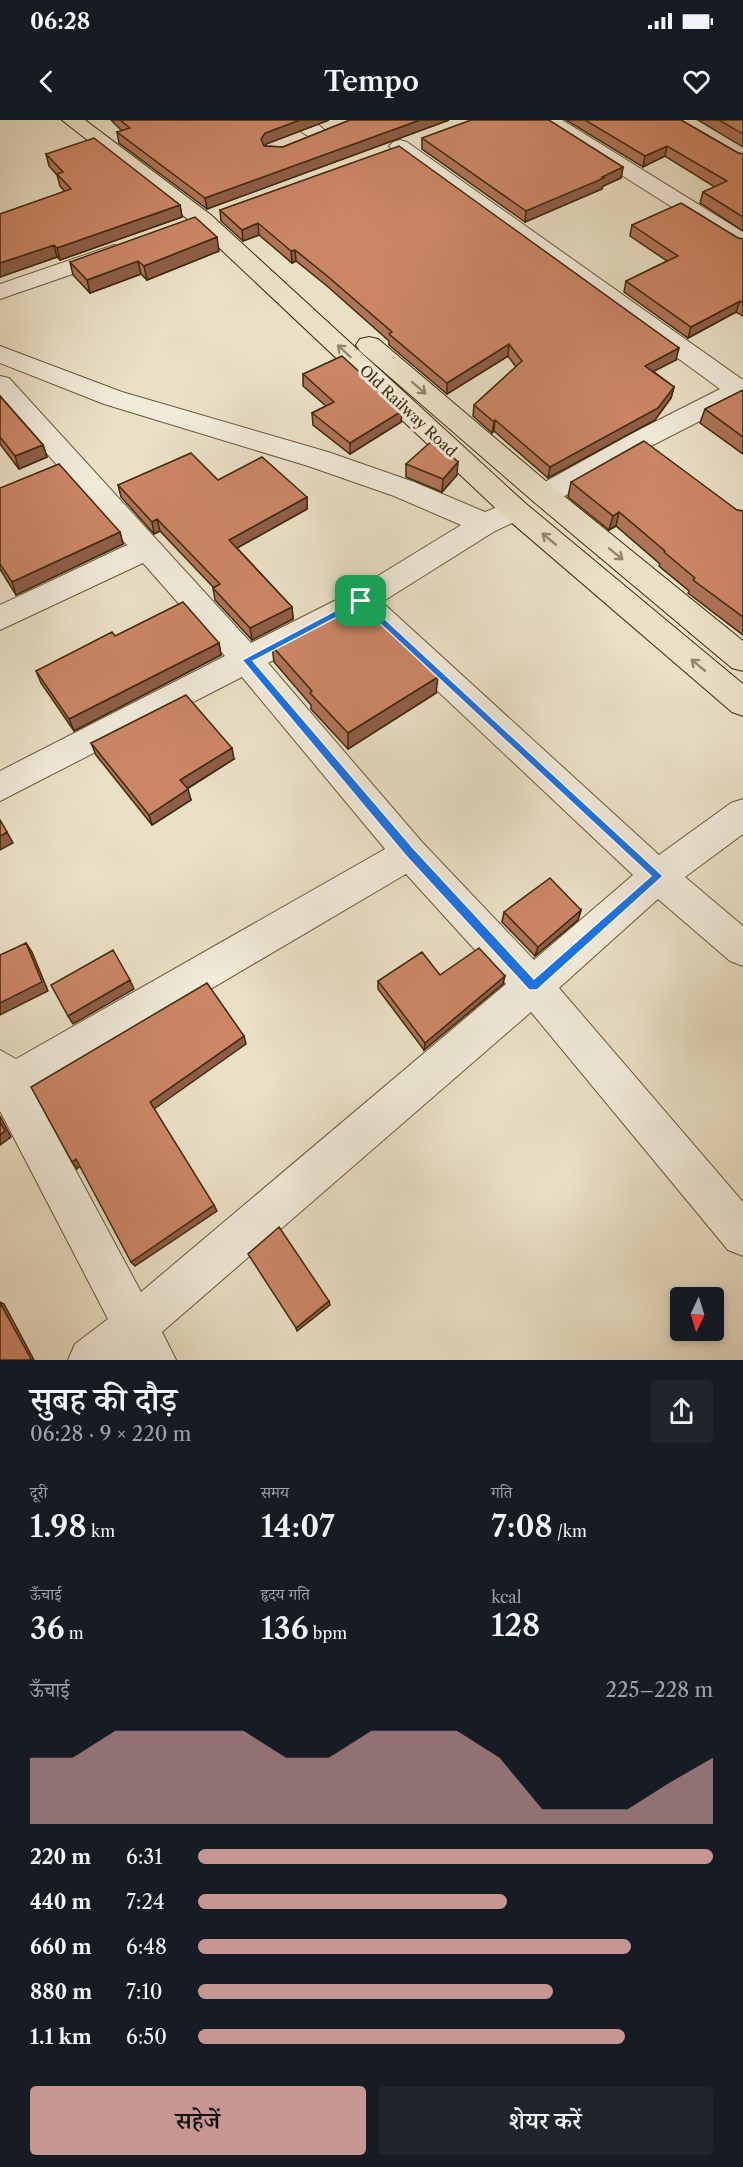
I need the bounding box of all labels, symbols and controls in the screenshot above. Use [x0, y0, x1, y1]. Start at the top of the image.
text: 06:28 [30, 8, 90, 35]
icon: back [30, 65, 63, 98]
text: Tempo [324, 65, 419, 98]
icon: heart [680, 65, 713, 98]
one-way arrow [336, 344, 351, 358]
street label: Old Railway Road [356, 361, 461, 461]
one-way arrow [411, 381, 426, 395]
one-way arrow [542, 532, 557, 546]
one-way arrow [608, 548, 624, 561]
pin [335, 575, 386, 626]
icon: arrive [344, 584, 377, 617]
one-way arrow [691, 658, 706, 672]
north arrow [670, 1287, 724, 1341]
map controls [670, 1287, 724, 1341]
text: सुबह की दौड़ [30, 1379, 177, 1420]
button: share [650, 1380, 713, 1443]
text: 06:28 · 9 × 220 m [30, 1422, 191, 1446]
text: दूरी [30, 1482, 47, 1502]
text: समय [261, 1482, 289, 1502]
text: गति [491, 1482, 512, 1502]
text: 1.98 [30, 1508, 87, 1545]
text: 14:07 [261, 1508, 335, 1545]
text: 7:08 [491, 1508, 553, 1545]
text: km [87, 1521, 115, 1541]
text: /km [553, 1521, 587, 1541]
text: ऊँचाई [30, 1584, 62, 1604]
text: हृदय गति [261, 1584, 310, 1604]
text: kcal [491, 1587, 522, 1607]
text: 128 [491, 1607, 540, 1644]
text: 36 [30, 1610, 65, 1647]
text: 136 [261, 1610, 308, 1647]
text: m [65, 1623, 84, 1643]
text: bpm [308, 1623, 347, 1643]
text: ऊँचाई [30, 1678, 69, 1702]
text: 225–228 m [605, 1678, 713, 1702]
text: 220 m [30, 1845, 91, 1869]
text: 6:31 [126, 1845, 163, 1869]
text: 440 m [30, 1890, 91, 1914]
text: 7:24 [126, 1890, 165, 1914]
text: 660 m [30, 1935, 92, 1959]
text: 6:48 [126, 1935, 167, 1959]
text: 880 m [30, 1980, 92, 2004]
text: 7:10 [126, 1980, 163, 2004]
text: 1.1 km [30, 2025, 92, 2049]
text: 6:50 [126, 2025, 167, 2049]
button: सहेजें [30, 2086, 366, 2155]
button: शेयर करें [378, 2086, 713, 2155]

